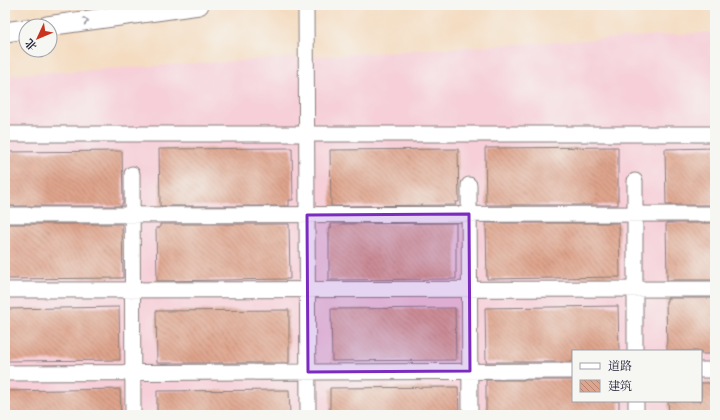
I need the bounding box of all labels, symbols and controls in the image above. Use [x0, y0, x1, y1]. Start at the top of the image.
one-way arrow [83, 17, 89, 26]
north arrow [18, 18, 58, 58]
text: 北 [22, 36, 40, 54]
legend [572, 350, 702, 402]
text: 道路 [608, 358, 632, 374]
text: 建筑 [608, 378, 632, 394]

